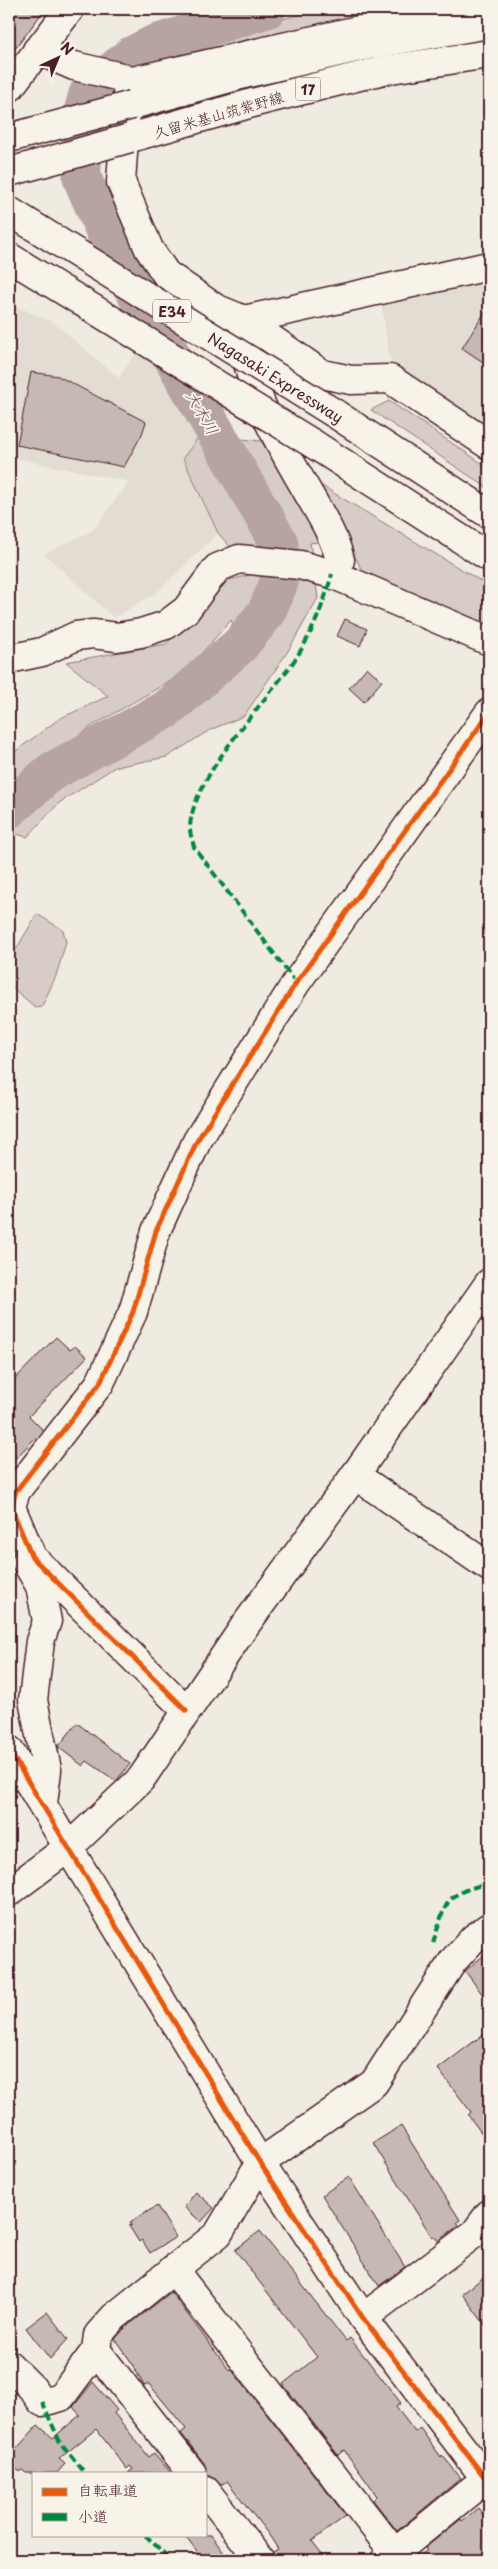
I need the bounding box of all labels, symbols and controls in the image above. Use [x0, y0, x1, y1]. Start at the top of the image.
north arrow [32, 32, 82, 82]
text: N [56, 37, 79, 60]
road number: 17 [296, 78, 320, 100]
street label: 久留米基山筑紫野線 [150, 84, 286, 144]
road number: E34 [153, 300, 191, 322]
street label: Nagasaki Expressway [204, 326, 348, 428]
water label: 大木川 [181, 385, 225, 439]
legend [32, 2472, 208, 2536]
text: 自転車道 [78, 2478, 138, 2501]
text: 小道 [78, 2504, 108, 2527]

